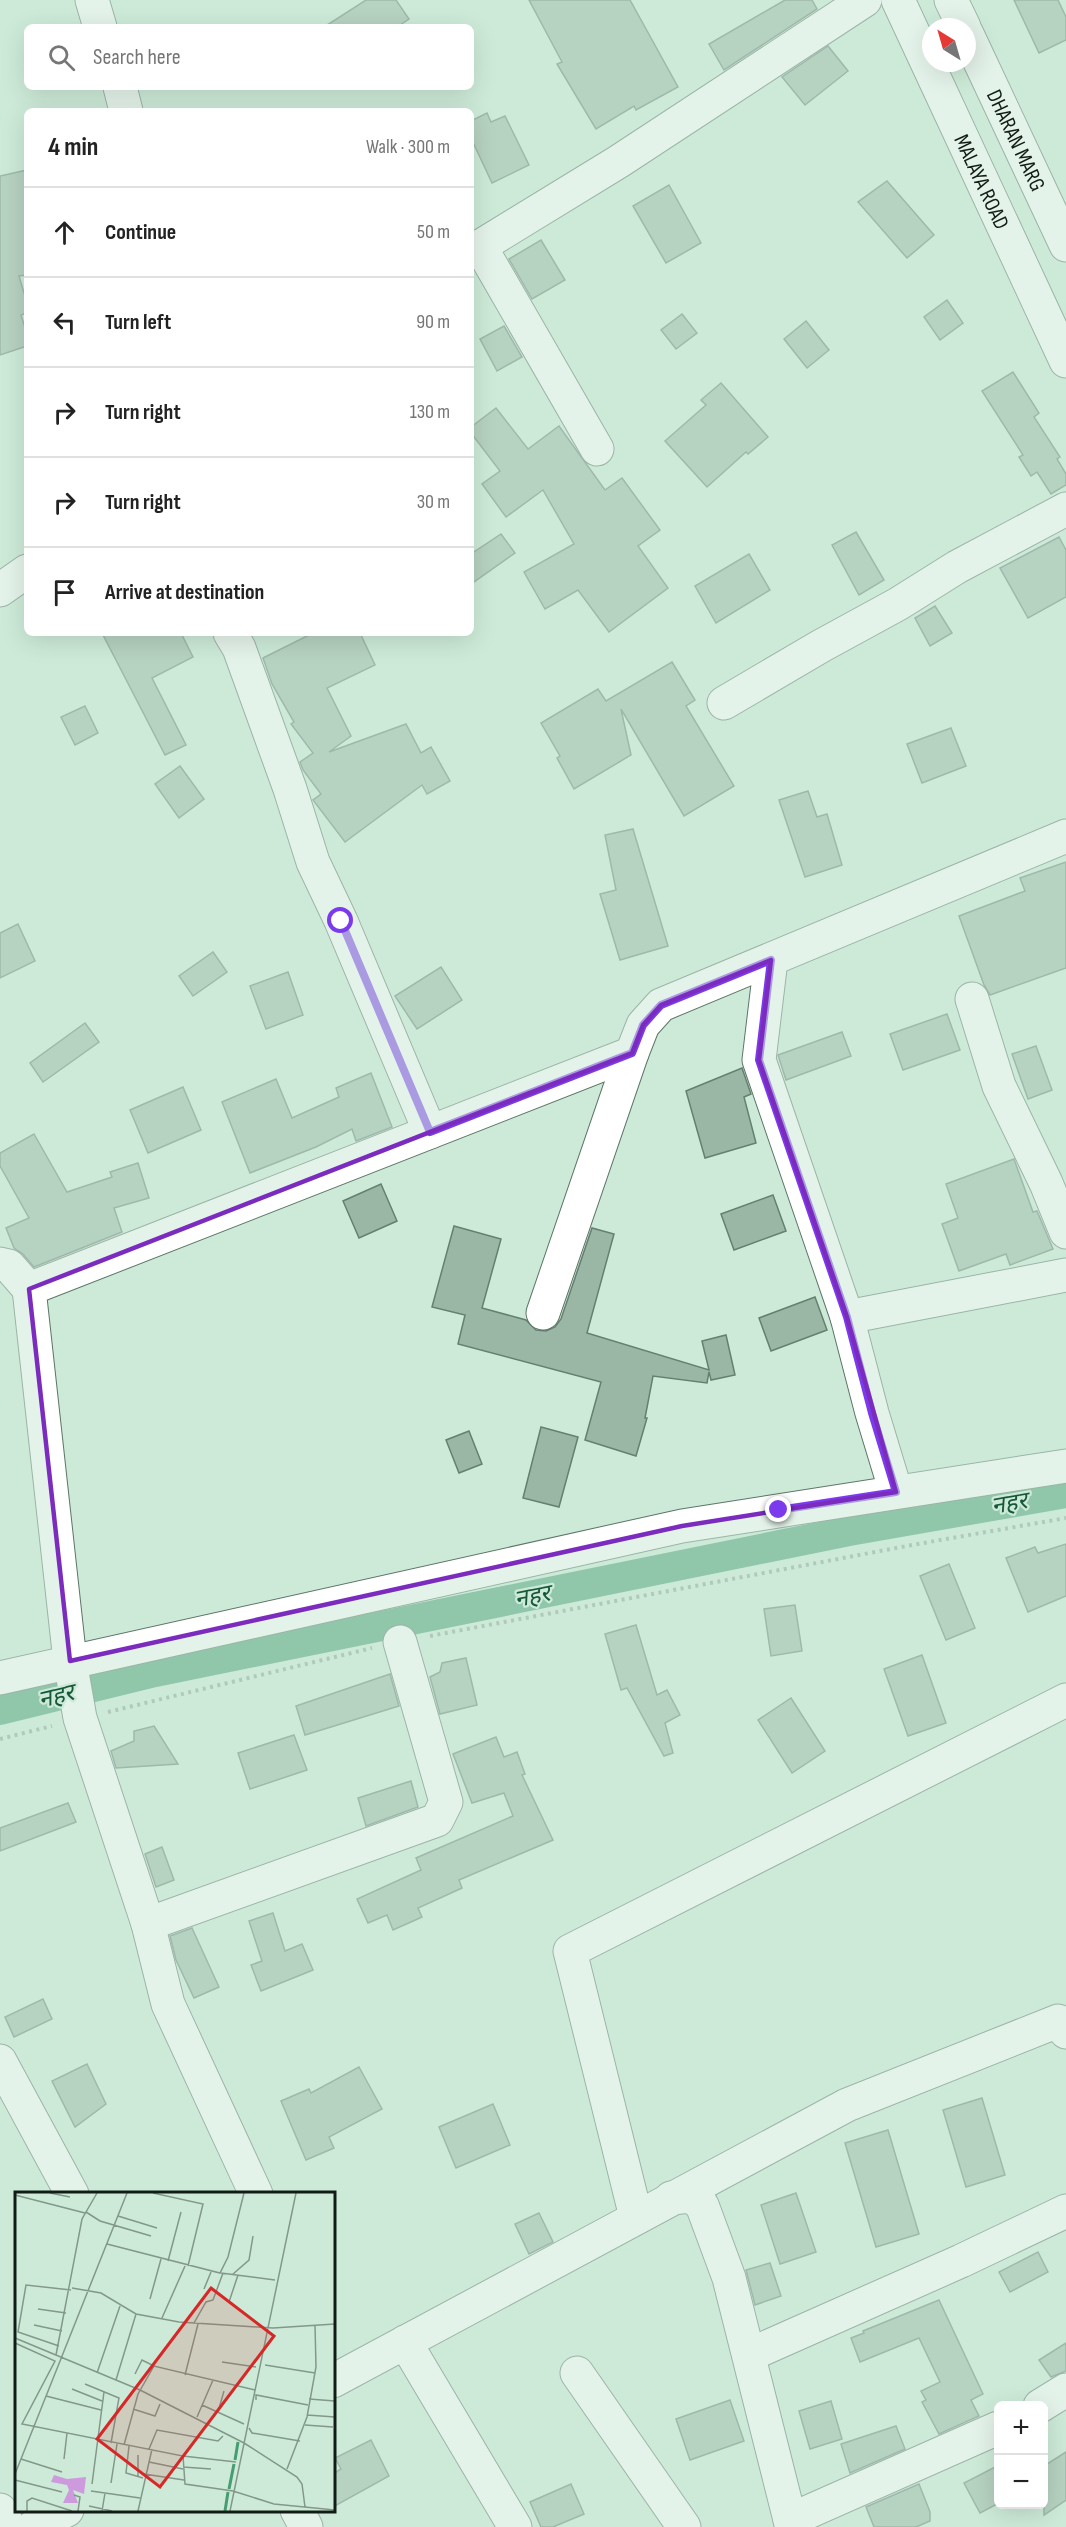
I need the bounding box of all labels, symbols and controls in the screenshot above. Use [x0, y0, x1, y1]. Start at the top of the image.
north arrow [922, 18, 976, 72]
search box [24, 24, 474, 90]
icon: search [45, 41, 78, 74]
text: Search here [93, 44, 180, 71]
street label: DHARAN MARG [980, 85, 1051, 196]
street label: MALAYA ROAD [947, 130, 1015, 234]
text: 4 min [48, 132, 98, 163]
text: Walk · 300 m [366, 135, 450, 159]
icon: ahead [48, 216, 81, 249]
text: Continue [105, 219, 176, 246]
text: 50 m [417, 220, 450, 244]
icon: left [48, 306, 81, 339]
text: Turn left [105, 309, 171, 336]
text: 90 m [416, 310, 450, 334]
icon: right [48, 396, 81, 429]
text: Turn right [105, 399, 181, 426]
text: 130 m [410, 400, 450, 424]
icon: right [48, 486, 81, 519]
text: Turn right [105, 489, 181, 516]
text: 30 m [417, 490, 450, 514]
icon: arrive [48, 576, 81, 609]
text: Arrive at destination [105, 579, 264, 606]
route start [327, 907, 353, 933]
water label: नहर [989, 1485, 1033, 1521]
route end [765, 1496, 791, 1522]
water label: नहर [512, 1578, 557, 1614]
water label: नहर [35, 1677, 81, 1715]
inset map [15, 2192, 334, 2512]
map controls [994, 2401, 1048, 2509]
button: + [994, 2401, 1048, 2455]
button: − [994, 2455, 1048, 2509]

